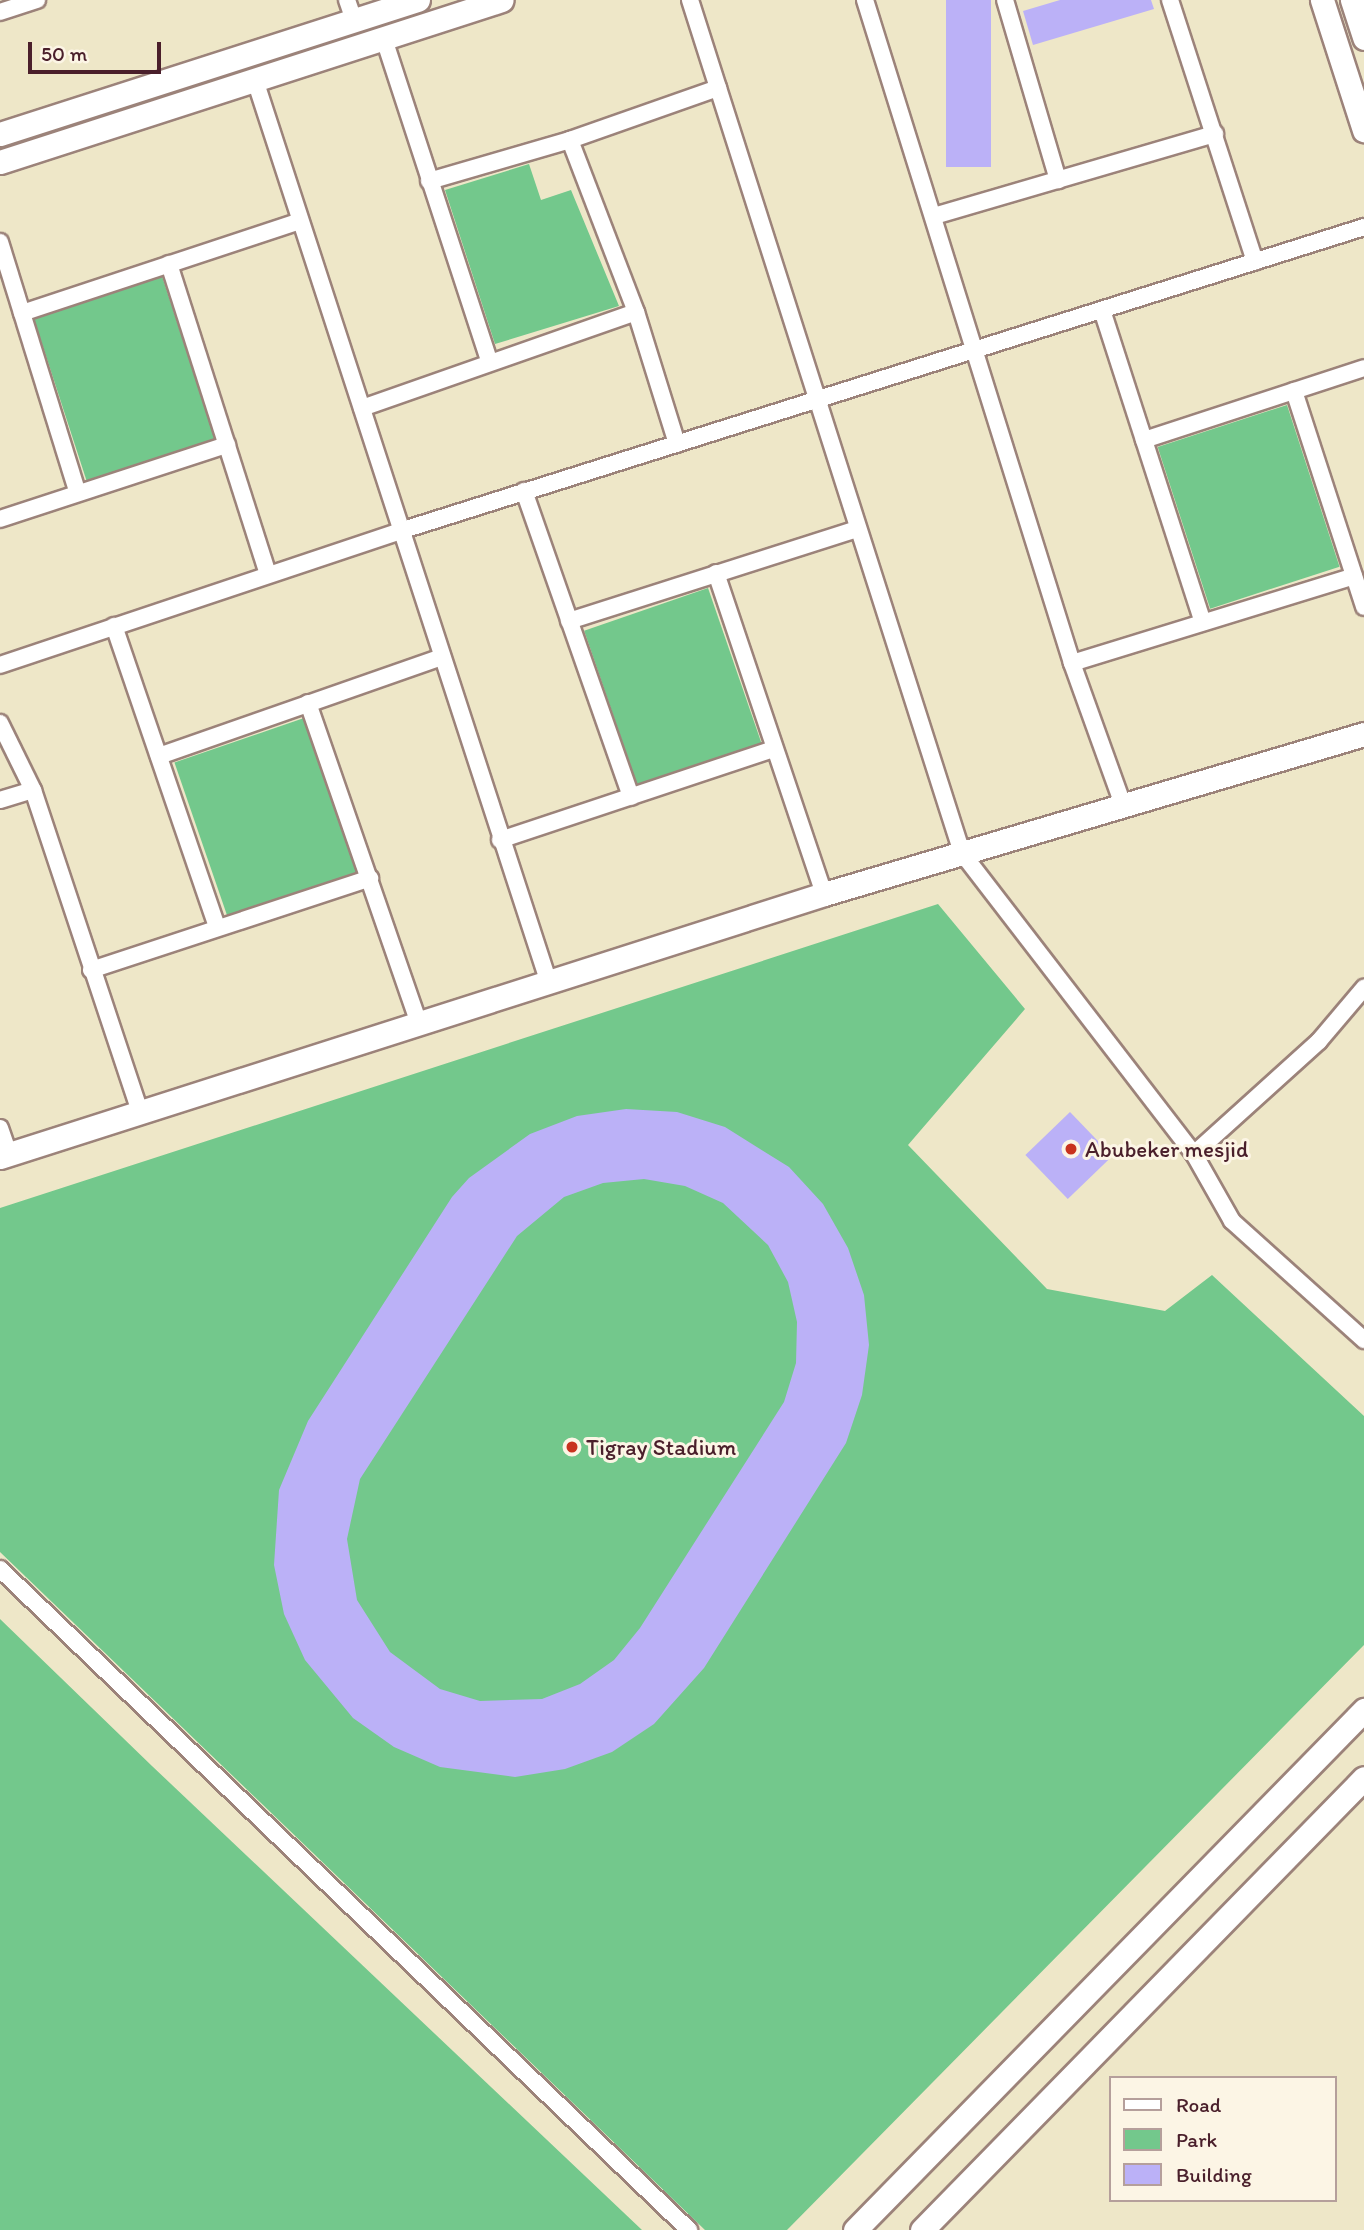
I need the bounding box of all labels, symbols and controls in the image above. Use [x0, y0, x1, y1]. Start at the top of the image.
scale bar [32, 28, 164, 72]
text: 50 m [41, 41, 87, 66]
place label: Abubeker mesjid [1085, 1135, 1249, 1163]
marker: Abubeker mesjid [1063, 1141, 1079, 1157]
place label: Tigray Stadium [586, 1433, 737, 1461]
marker: Tigray Stadium [564, 1439, 580, 1455]
legend [1108, 2076, 1336, 2202]
text: Road [1176, 2092, 1221, 2117]
text: Park [1176, 2127, 1217, 2152]
text: Building [1176, 2162, 1252, 2187]

